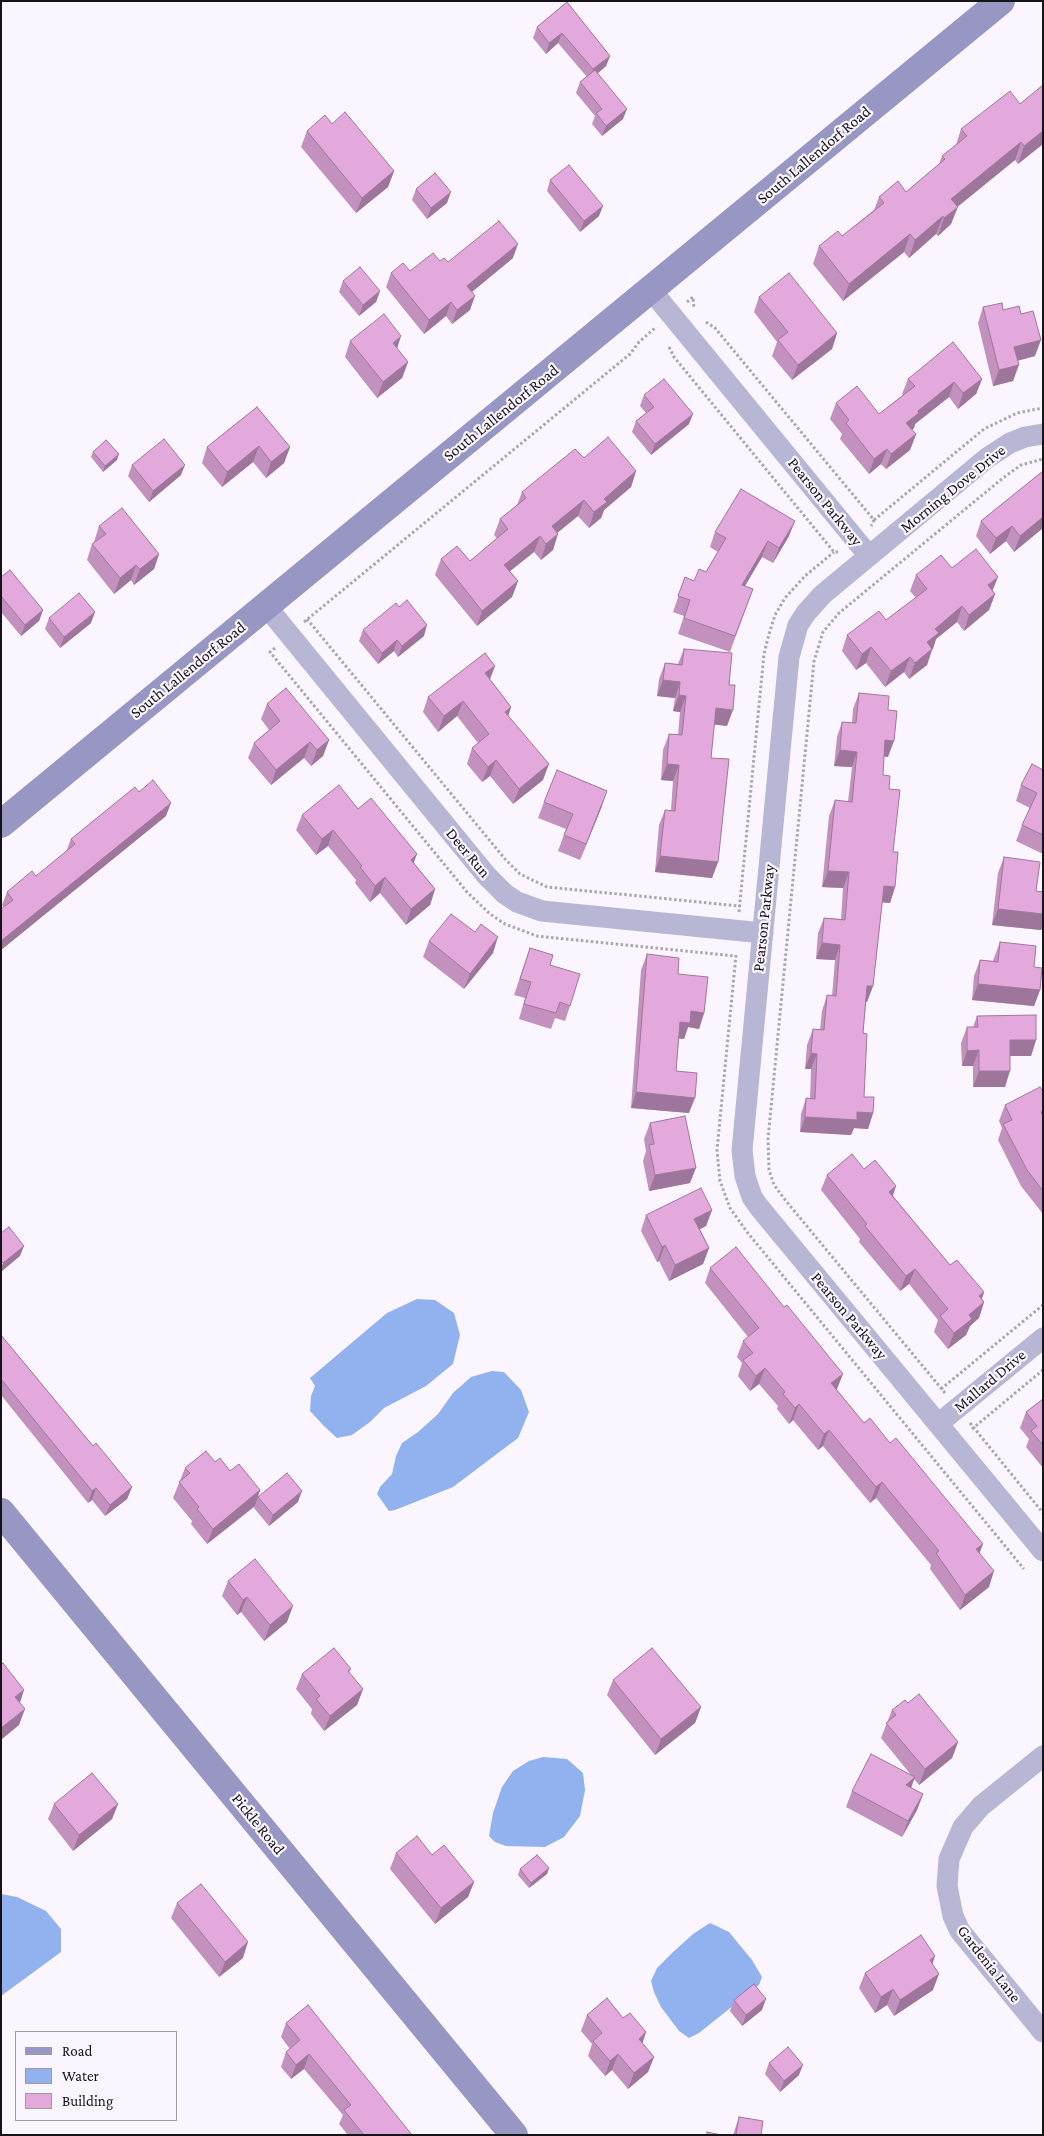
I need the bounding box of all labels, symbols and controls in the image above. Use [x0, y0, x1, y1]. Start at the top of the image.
street label: South Lallendorf Road [753, 102, 875, 208]
street label: South Lallendorf Road [440, 361, 562, 465]
street label: Morning Dove Drive [897, 441, 1009, 537]
street label: Pearson Parkway [784, 454, 866, 550]
street label: South Lallendorf Road [127, 618, 249, 722]
street label: Deer Run [442, 824, 494, 882]
street label: Pearson Parkway [749, 863, 779, 973]
street label: Pearson Parkway [807, 1268, 891, 1364]
street label: Mallard Drive [950, 1345, 1030, 1417]
street label: Pickle Road [228, 1790, 288, 1858]
street label: Gardenia Lane [953, 1922, 1025, 2006]
legend [15, 2031, 178, 2121]
text: Road [62, 2043, 92, 2059]
text: Water [62, 2068, 99, 2084]
text: Building [62, 2093, 113, 2109]

